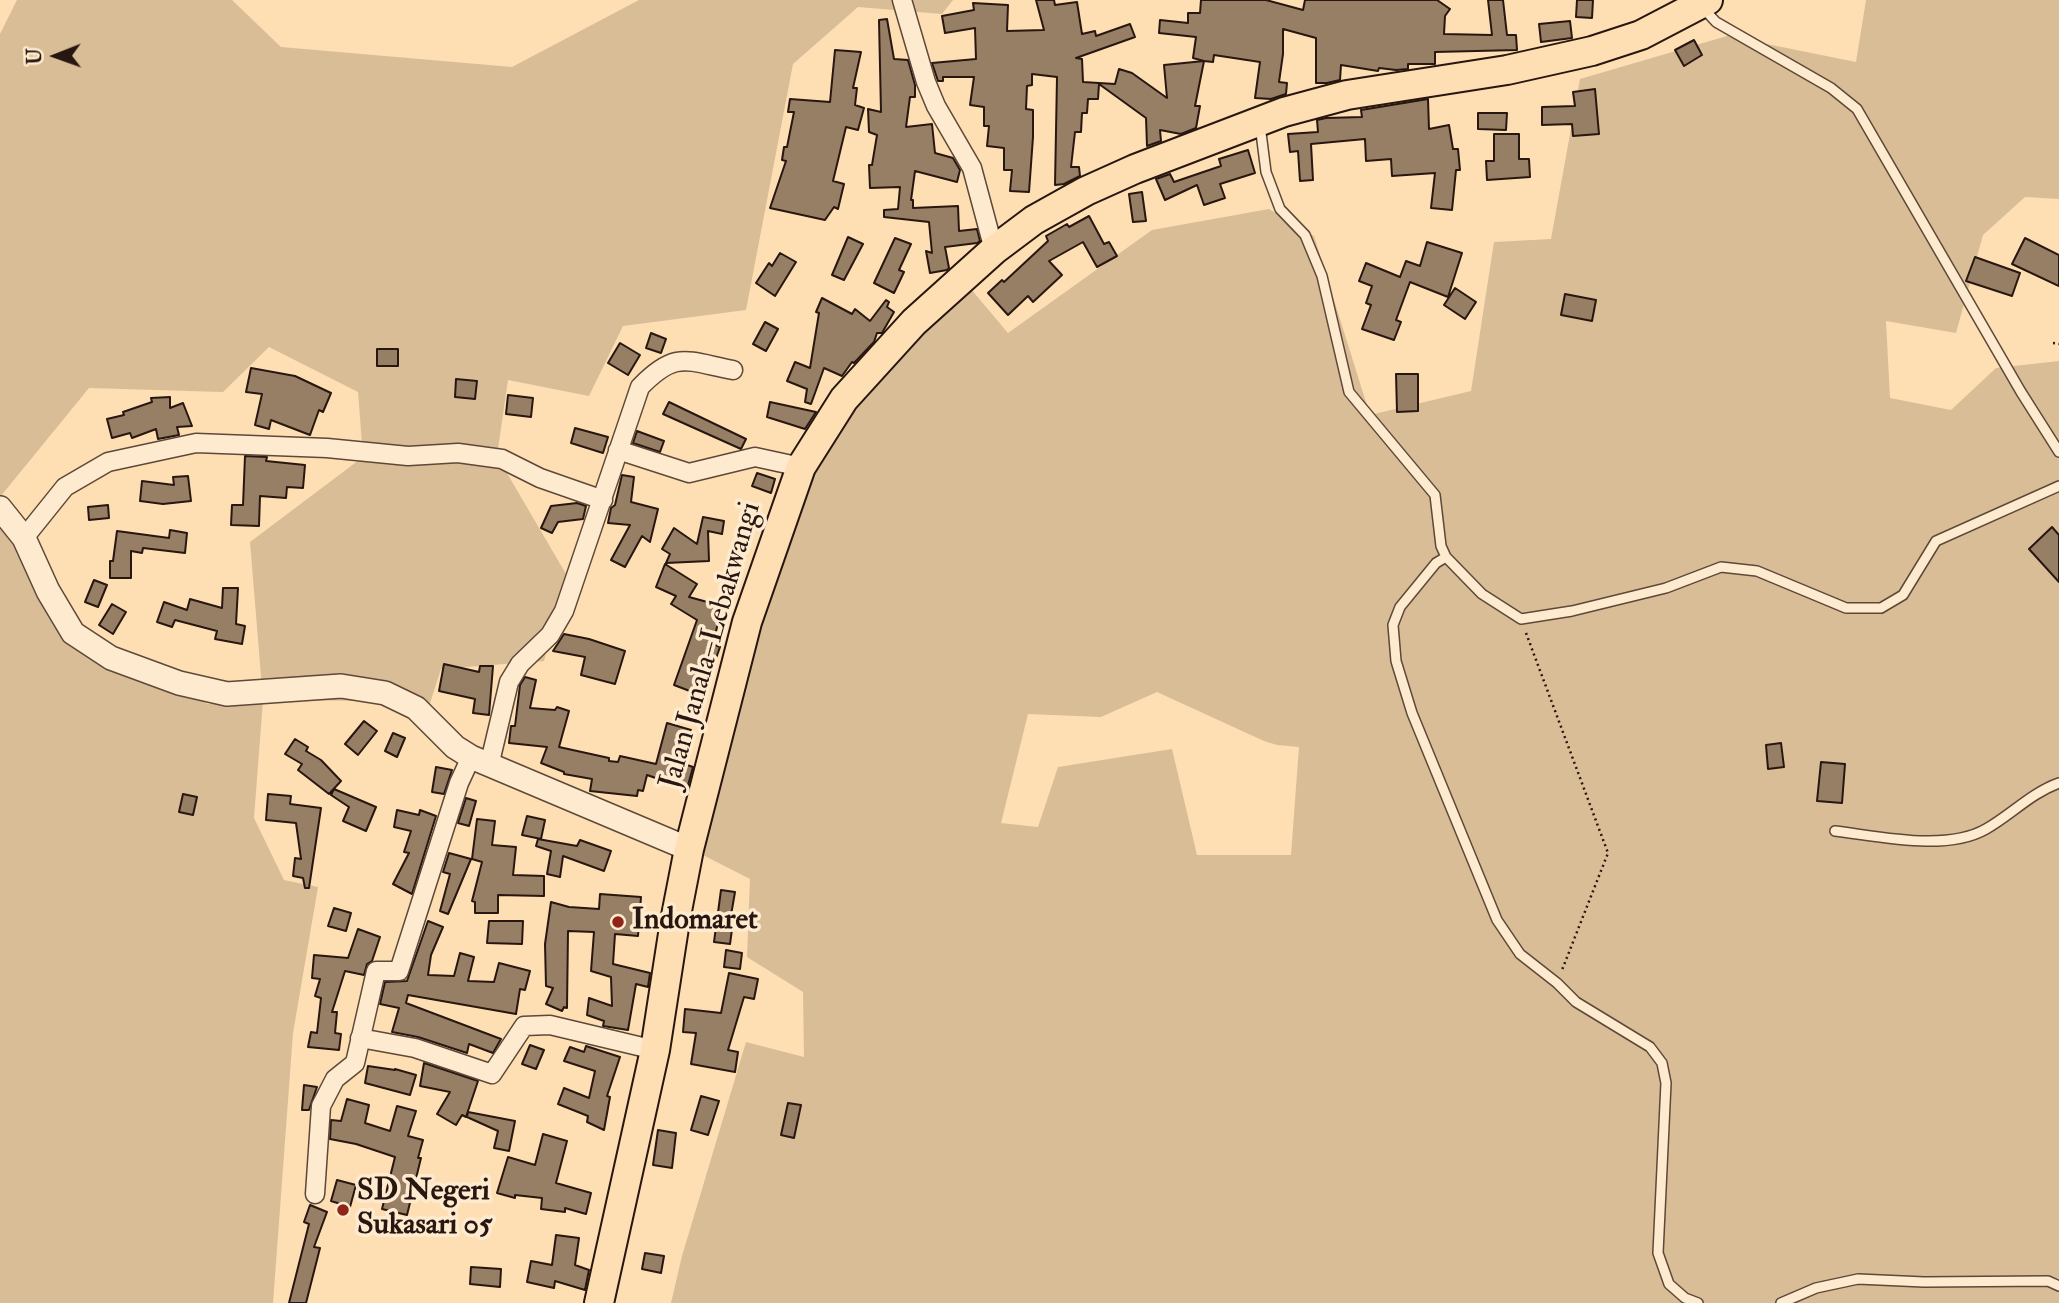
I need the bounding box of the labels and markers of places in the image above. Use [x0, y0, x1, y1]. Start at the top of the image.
place label: Indomaret [632, 904, 758, 940]
marker: Indomaret [610, 914, 626, 930]
place label: SD Negeri Sukasari 05 [357, 1175, 492, 1246]
marker: SD Negeri Sukasari 05 [335, 1202, 351, 1218]

